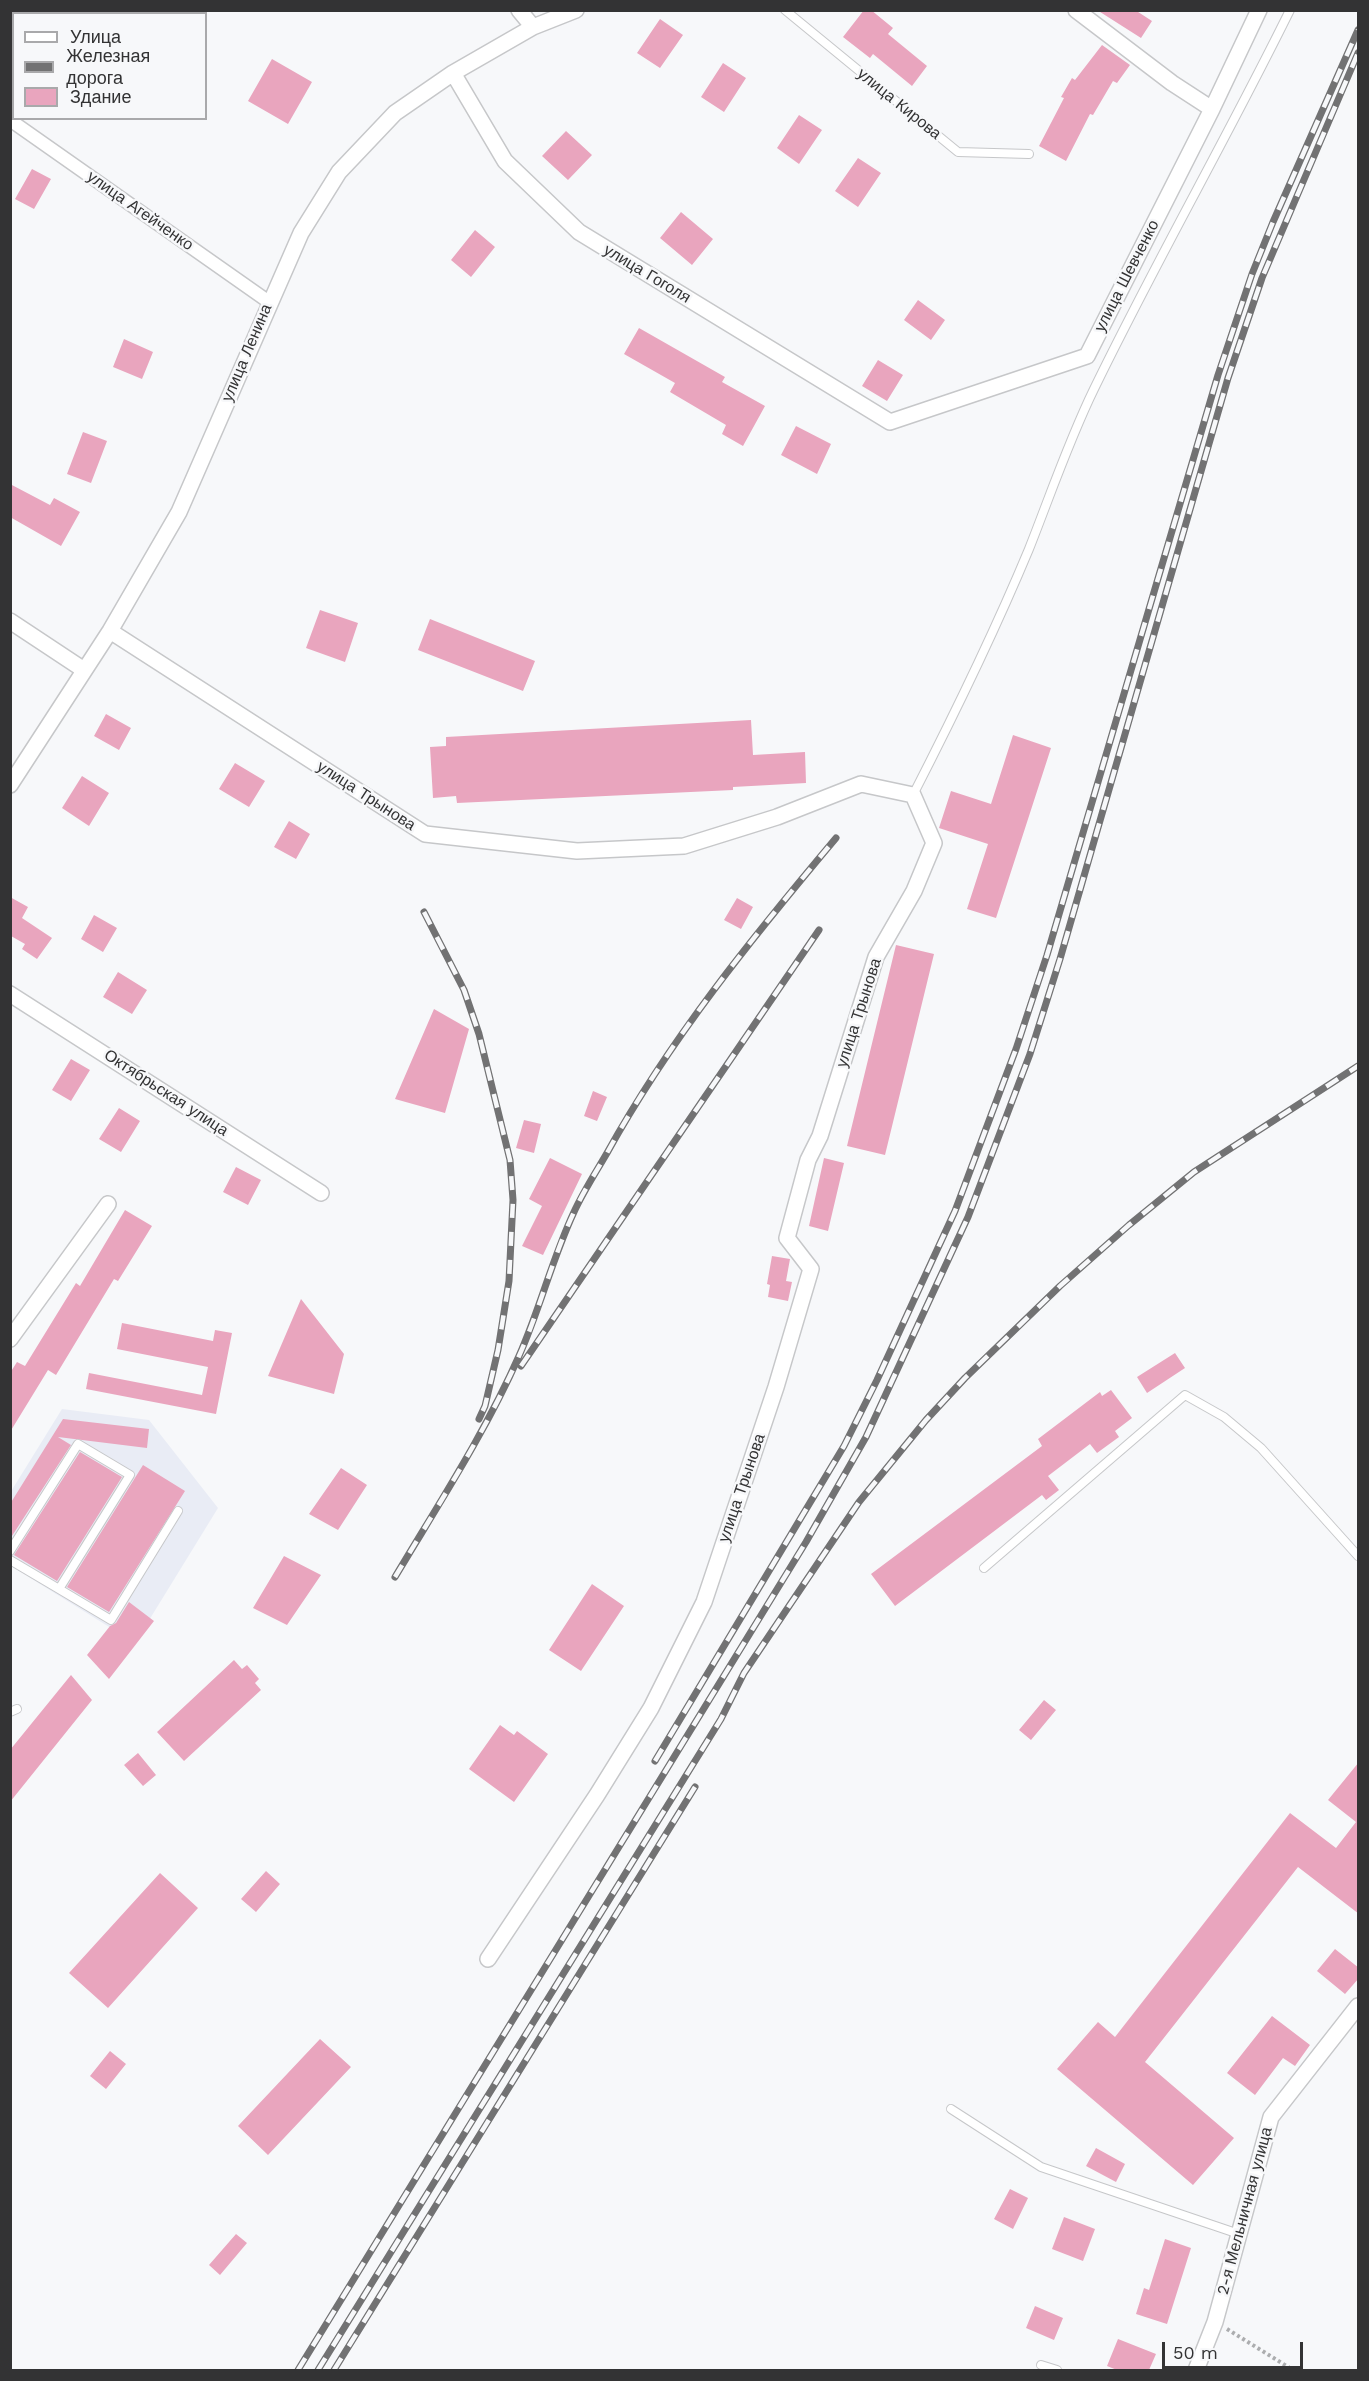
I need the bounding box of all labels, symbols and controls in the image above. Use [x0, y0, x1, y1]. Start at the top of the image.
legend [12, 12, 207, 120]
text: Улица [70, 26, 121, 47]
text: Железная дорога [66, 45, 150, 88]
street label: улица Кирова [853, 64, 945, 144]
text: Здание [70, 86, 131, 107]
street label: улица Агейченко [83, 167, 197, 255]
street label: улица Шевченко [1091, 217, 1163, 335]
street label: улица Гоголя [600, 241, 694, 307]
street label: улица Ленина [218, 301, 276, 405]
street label: улица Трынова [313, 757, 419, 835]
street label: улица Трынова [832, 956, 886, 1070]
street label: Октябрьская улица [100, 1046, 232, 1140]
street label: улица Трынова [714, 1431, 770, 1545]
street label: 2-я Мельничная улица [1213, 2125, 1277, 2297]
scale bar [1165, 2330, 1306, 2368]
text: 50 m [1173, 2342, 1218, 2363]

